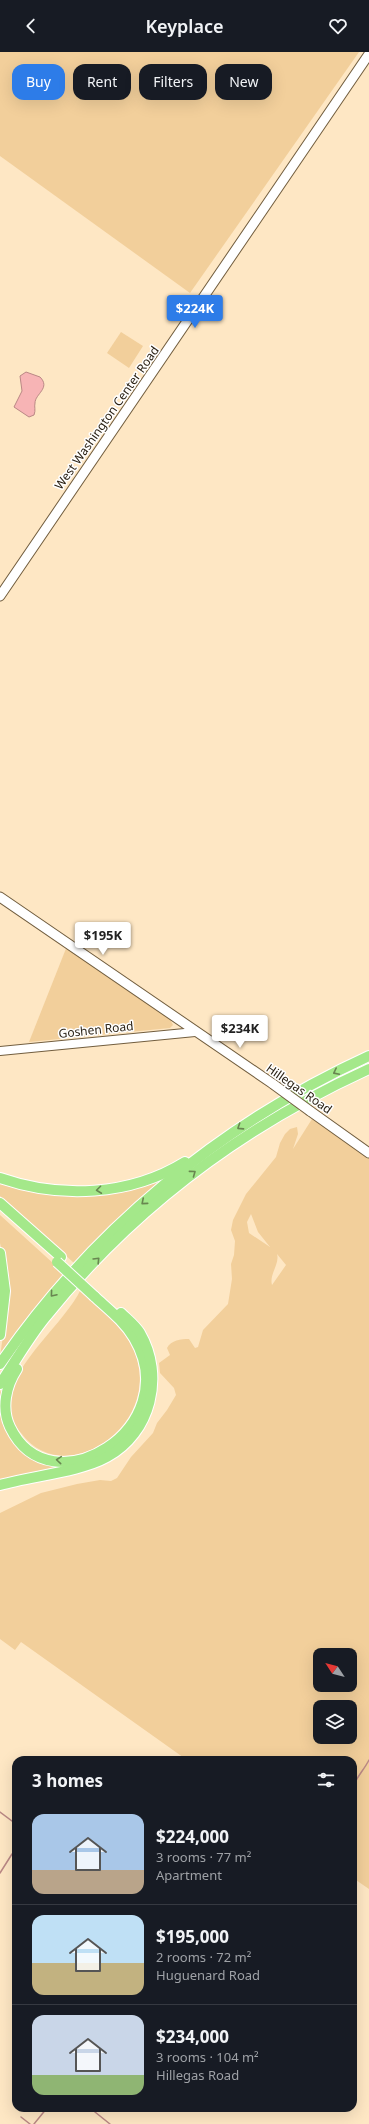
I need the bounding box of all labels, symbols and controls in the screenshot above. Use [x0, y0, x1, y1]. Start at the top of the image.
text: Keyplace [145, 14, 224, 38]
icon: back [20, 15, 42, 37]
icon: heart [327, 15, 349, 37]
chip: Buy [12, 64, 65, 100]
chip: Rent [73, 64, 131, 100]
chip: Filters [139, 64, 207, 100]
chip: New [215, 64, 272, 100]
pin: $224K [167, 295, 223, 329]
text: $224K [176, 299, 214, 317]
street label: West Washington Center Road [50, 343, 163, 493]
pin: $195K [75, 922, 131, 956]
text: $195K [84, 926, 122, 944]
pin: $234K [212, 1015, 268, 1049]
street label: Goshen Road [58, 1017, 134, 1042]
text: $234K [221, 1019, 259, 1037]
street label: Hillegas Road [263, 1060, 336, 1118]
one-way arrow [333, 1067, 341, 1075]
one-way arrow [237, 1122, 244, 1130]
one-way arrow [189, 1171, 196, 1178]
one-way arrow [95, 1185, 102, 1194]
one-way arrow [142, 1197, 149, 1204]
one-way arrow [92, 1257, 100, 1265]
one-way arrow [51, 1290, 58, 1297]
one-way arrow [56, 1456, 62, 1465]
north arrow [313, 1648, 357, 1692]
map controls [313, 1648, 357, 1744]
button: layers [313, 1700, 357, 1744]
text: 3 homes [32, 1769, 103, 1792]
icon: filters [315, 1769, 337, 1791]
text: $224,000 [156, 1825, 229, 1848]
icon: home [64, 1830, 112, 1878]
text: 3 rooms · 77 m² [156, 1848, 251, 1866]
text: Apartment [156, 1866, 222, 1884]
text: $195,000 [156, 1925, 229, 1948]
icon: home [64, 1931, 112, 1979]
text: 2 rooms · 72 m² [156, 1948, 251, 1966]
text: Huguenard Road [156, 1966, 260, 1984]
text: $234,000 [156, 2025, 229, 2048]
icon: home [64, 2031, 112, 2079]
text: 3 rooms · 104 m² [156, 2048, 259, 2066]
text: Hillegas Road [156, 2066, 239, 2084]

